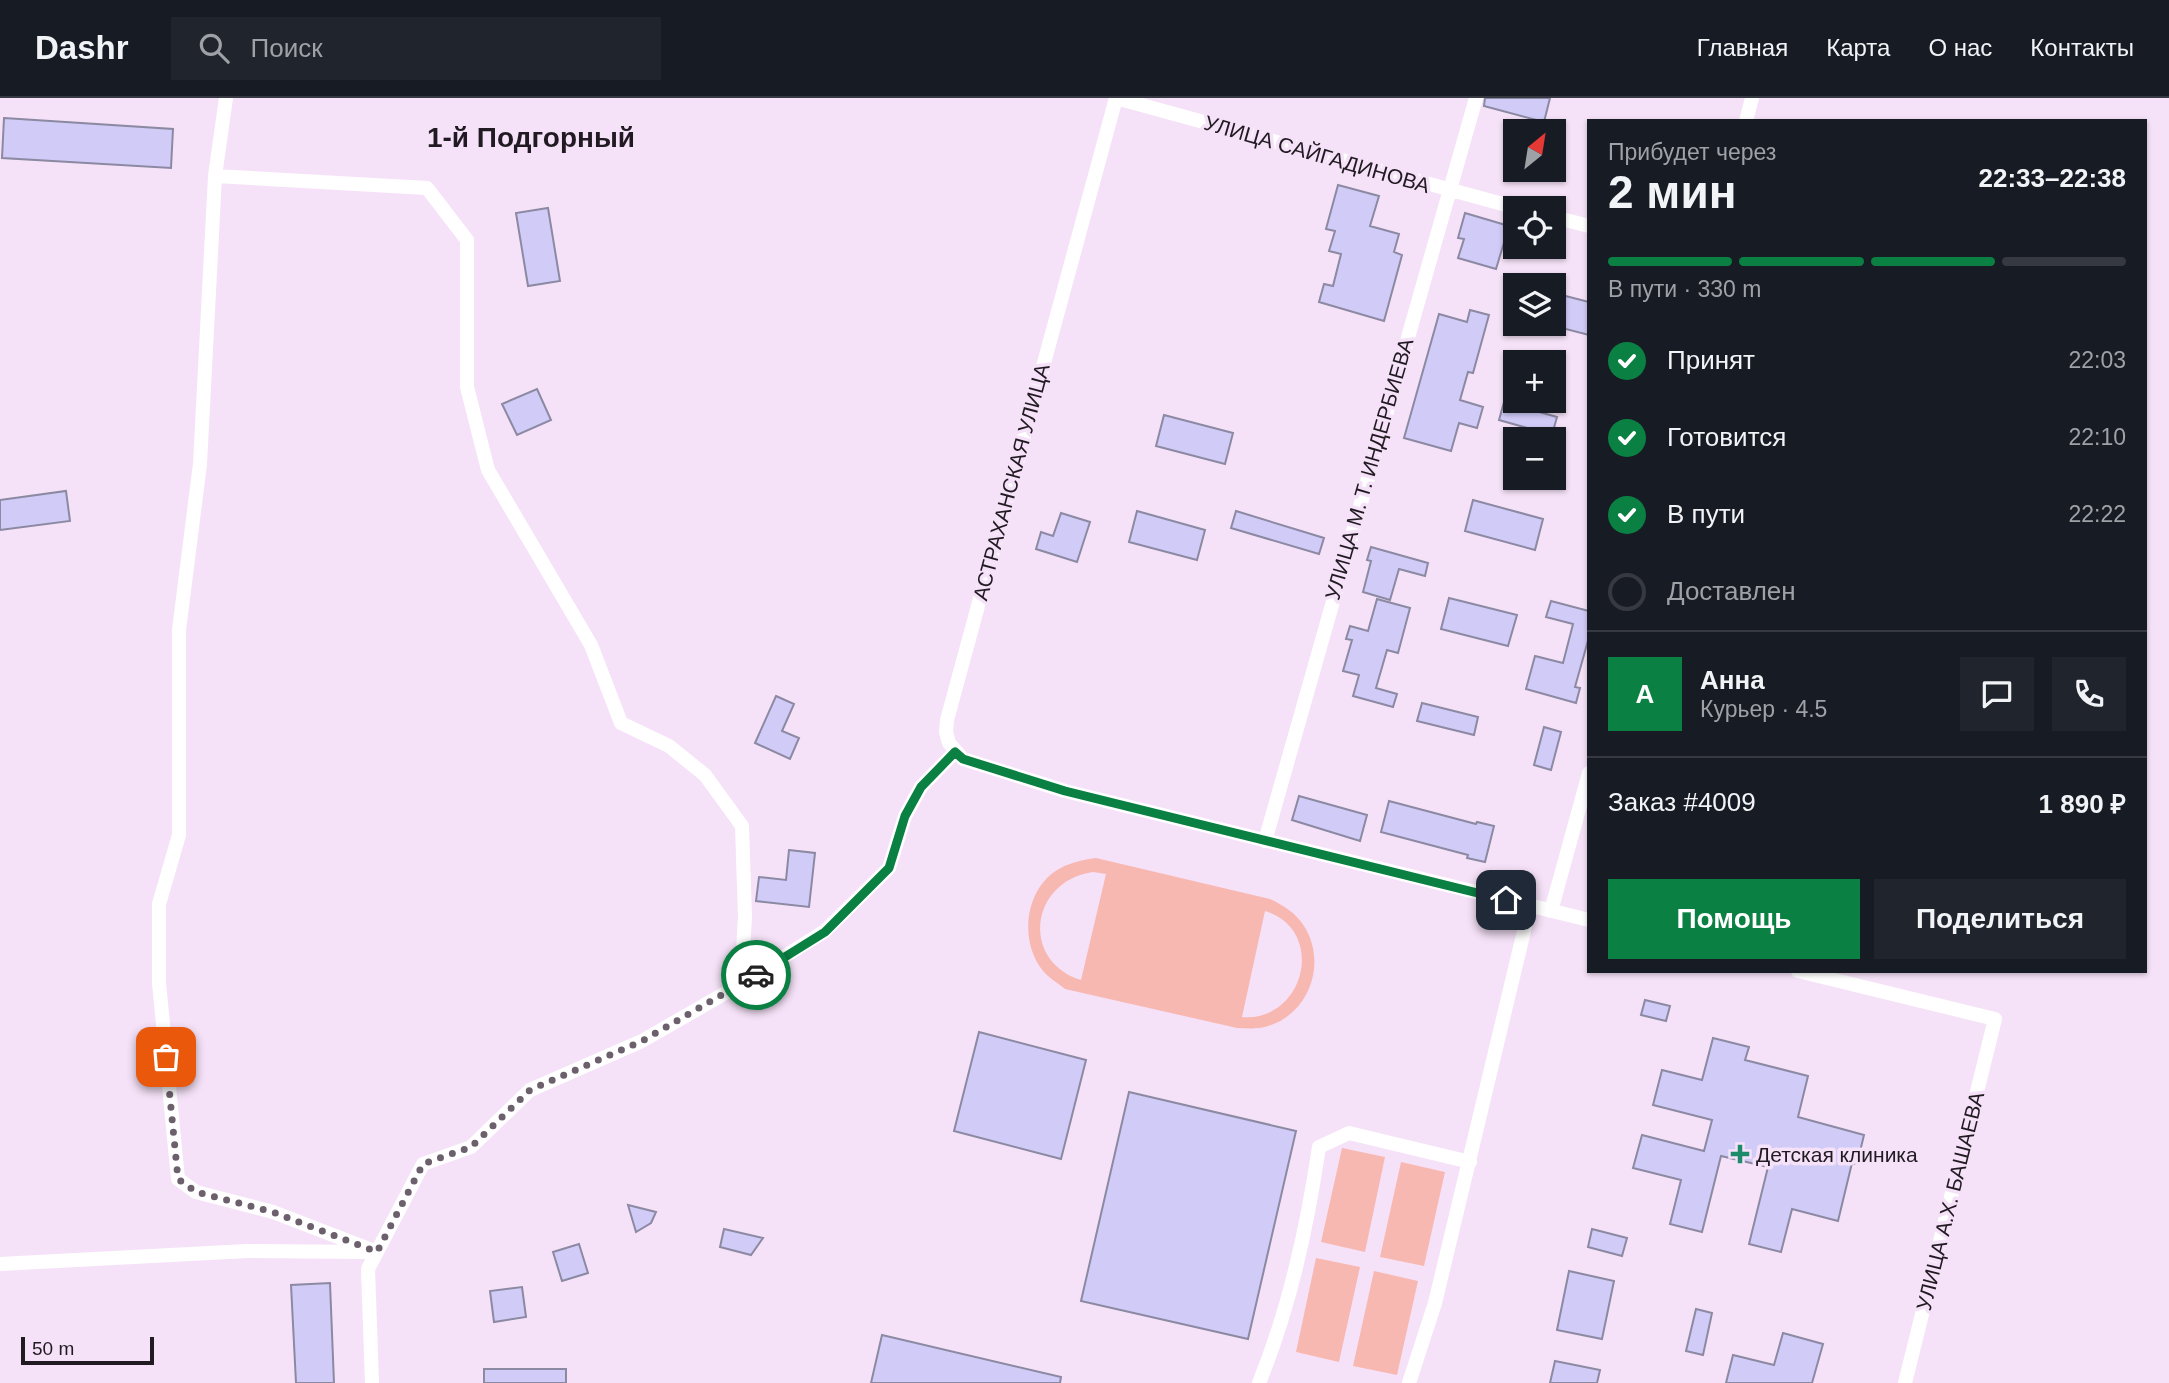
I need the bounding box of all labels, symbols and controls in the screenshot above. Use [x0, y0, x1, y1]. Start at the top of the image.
search box [171, 17, 661, 80]
text: Dashr [35, 29, 129, 66]
icon: search [195, 29, 233, 67]
text: Поиск [251, 33, 323, 63]
text: Главная [1697, 34, 1788, 61]
text: Карта [1826, 34, 1890, 61]
text: О нас [1928, 34, 1992, 61]
text: Контакты [2030, 34, 2134, 61]
street label: УЛИЦА САЙГАДИНОВА [1202, 111, 1432, 197]
north arrow [1503, 119, 1566, 182]
map controls [1503, 119, 1566, 490]
district label: 1-й Подгорный [427, 122, 635, 153]
text: Прибудет через [1608, 139, 1776, 165]
text: 22:33–22:38 [1979, 163, 2126, 193]
text: 2 мин [1608, 166, 1736, 218]
button: locate [1503, 196, 1566, 259]
button: layers [1503, 273, 1566, 336]
text: В пути · 330 m [1608, 276, 1761, 302]
street label: УЛИЦА М. Т. ИНДЕРБИЕВА [1321, 336, 1417, 602]
icon: check [1608, 342, 1646, 380]
text: Принят [1667, 345, 1755, 375]
text: 22:03 [2068, 347, 2126, 373]
button: + [1503, 350, 1566, 413]
street label: АСТРАХАНСКАЯ УЛИЦА [968, 361, 1054, 603]
icon: check [1608, 419, 1646, 457]
text: Готовится [1667, 422, 1786, 452]
text: 22:10 [2068, 424, 2126, 450]
button: − [1503, 427, 1566, 490]
icon: check [1608, 496, 1646, 534]
text: В пути [1667, 499, 1745, 529]
text: 22:22 [2068, 501, 2126, 527]
text: Доставлен [1667, 576, 1796, 606]
button: chat [1960, 657, 2034, 731]
button: phone [2052, 657, 2126, 731]
text: Анна [1700, 665, 1765, 695]
text: А [1636, 679, 1654, 709]
text: Курьер · 4.5 [1700, 696, 1827, 722]
text: Заказ #4009 [1608, 787, 1756, 817]
text: 1 890 ₽ [2039, 789, 2126, 819]
pin [1476, 870, 1536, 930]
button: Помощь [1608, 879, 1860, 959]
button: Поделиться [1874, 879, 2126, 959]
icon: home [1487, 881, 1525, 919]
courier [721, 940, 791, 1010]
icon: car [737, 956, 775, 994]
pin [136, 1027, 196, 1087]
icon: bag [147, 1038, 185, 1076]
street label: УЛИЦА А.Х. БАШАЕВА [1912, 1089, 1988, 1313]
place label: Детская клиника [1756, 1143, 1918, 1166]
marker: Детская клиника [1730, 1144, 1750, 1164]
scale bar [21, 1334, 154, 1366]
text: 50 m [32, 1338, 74, 1359]

